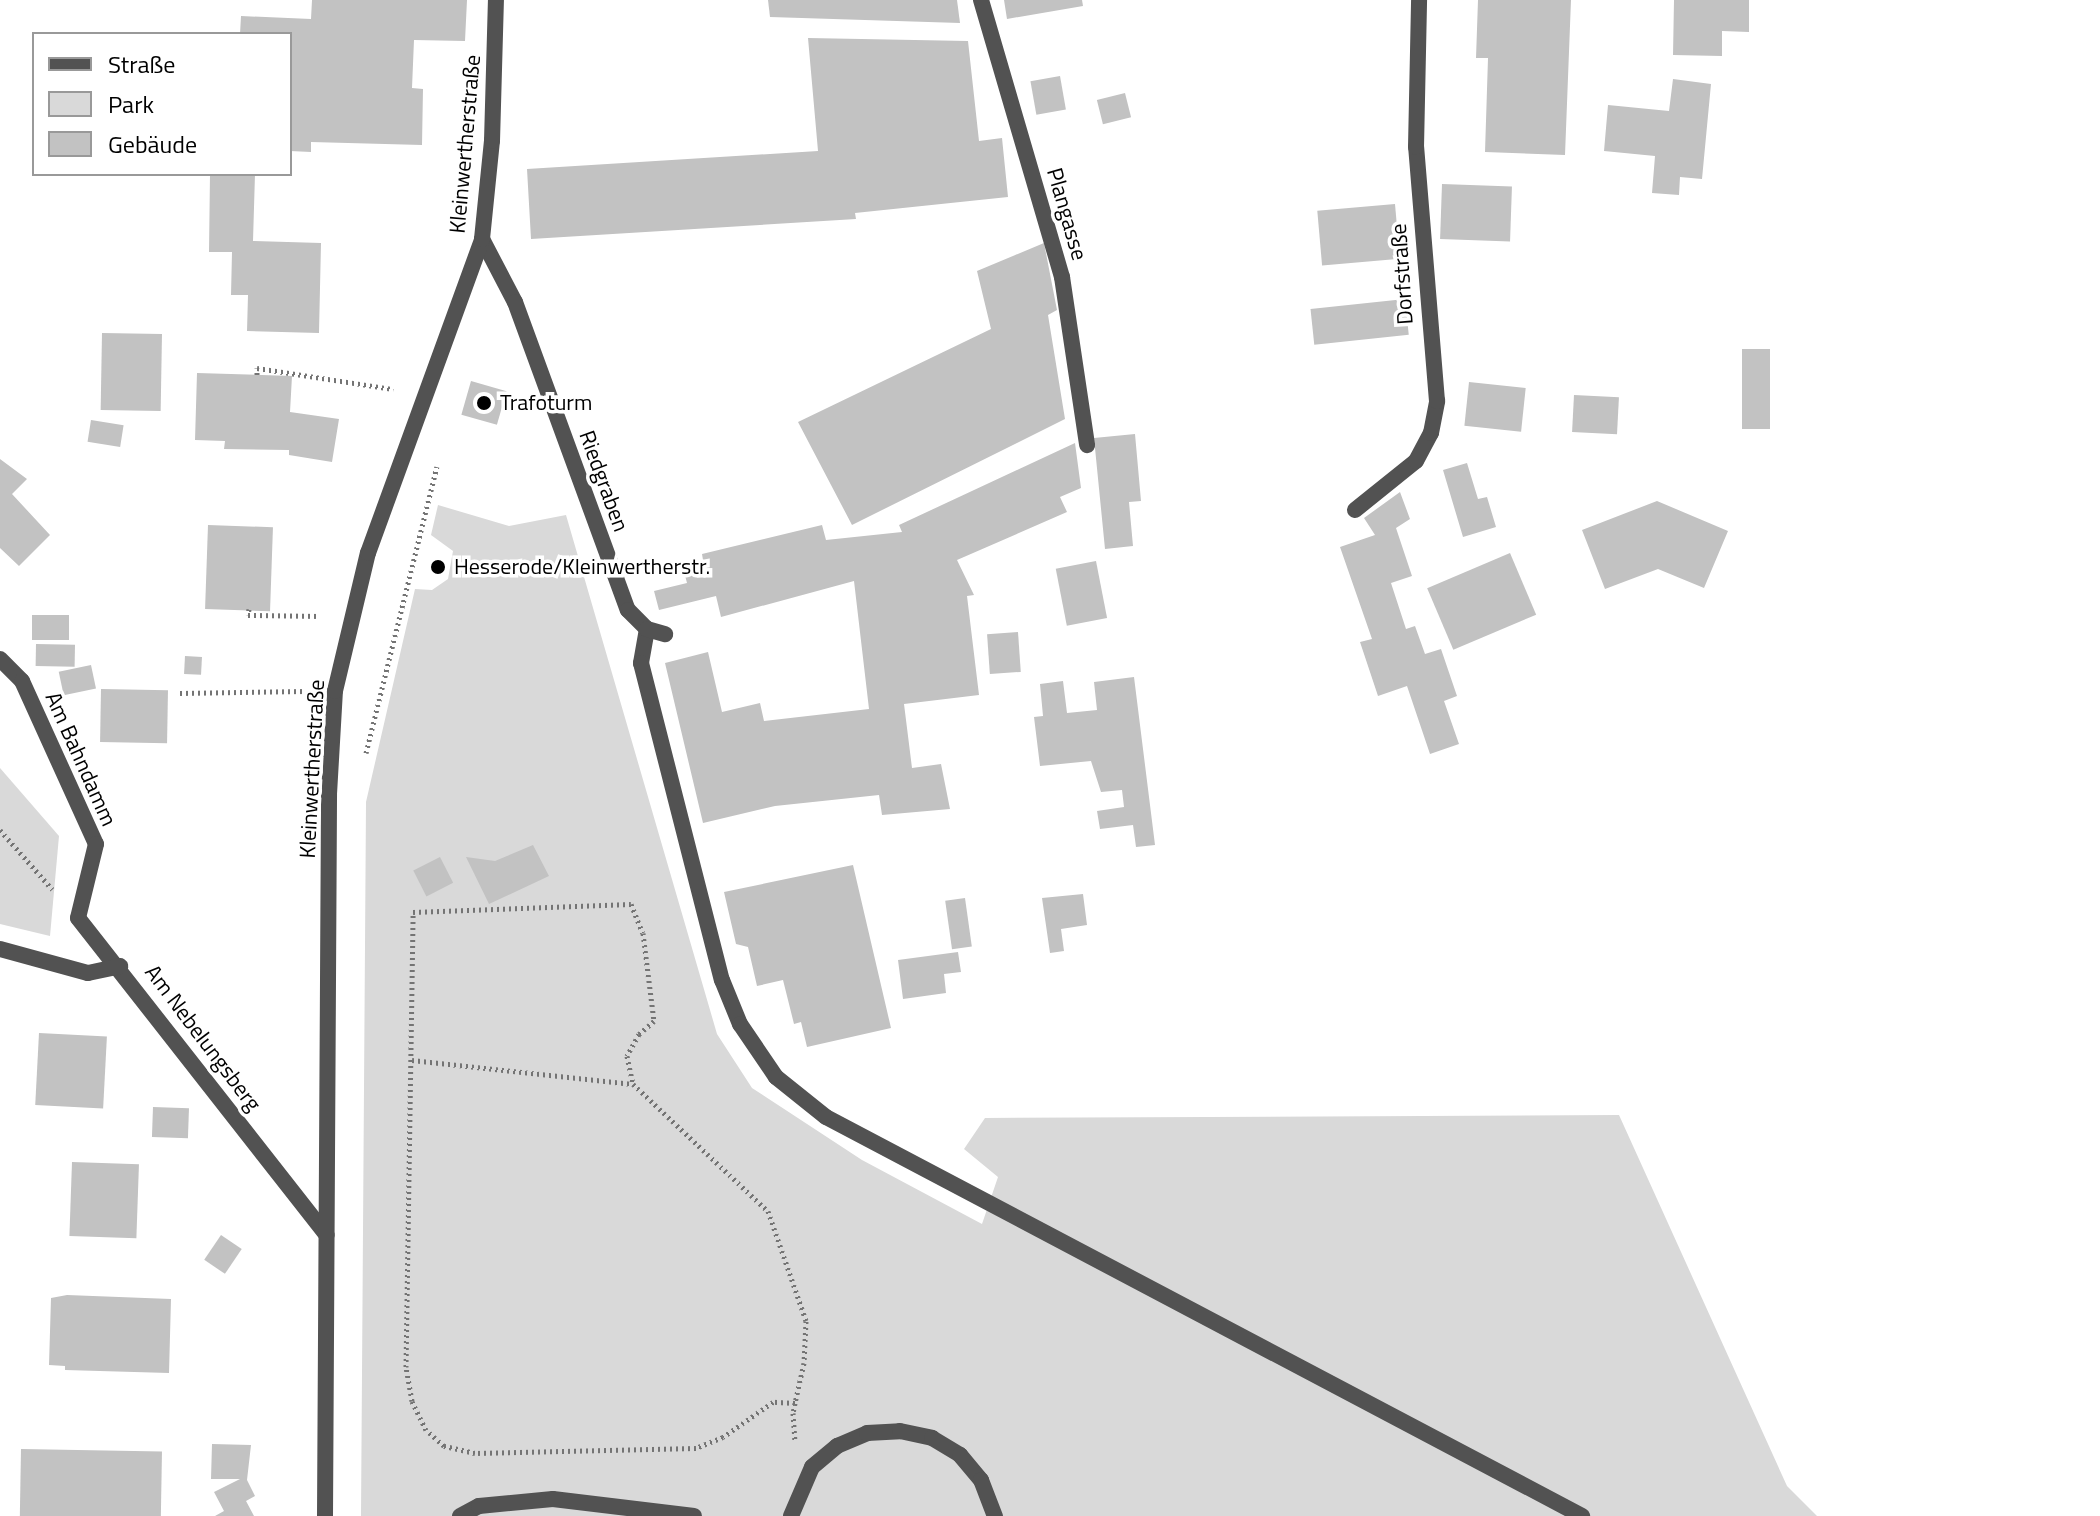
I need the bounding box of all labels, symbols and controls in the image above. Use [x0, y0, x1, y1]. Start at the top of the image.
legend [32, 32, 292, 176]
text: Straße [108, 46, 175, 82]
street label: Kleinwertherstraße [444, 54, 486, 234]
text: Park [108, 86, 154, 122]
text: Gebäude [108, 126, 197, 162]
street label: Plangasse [1041, 165, 1093, 263]
street label: Dorfstraße [1385, 223, 1419, 325]
place label: Trafoturm [500, 390, 592, 416]
marker: Trafoturm [475, 394, 493, 412]
street label: Riedgraben [574, 427, 634, 535]
place label: Hesserode/Kleinwertherstr. [454, 554, 710, 580]
marker: Hesserode/Kleinwertherstr. [429, 558, 447, 576]
street label: Kleinwertherstraße [294, 679, 330, 859]
street label: Am Bahndamm [40, 688, 122, 830]
street label: Am Nebelungsberg [139, 960, 267, 1116]

